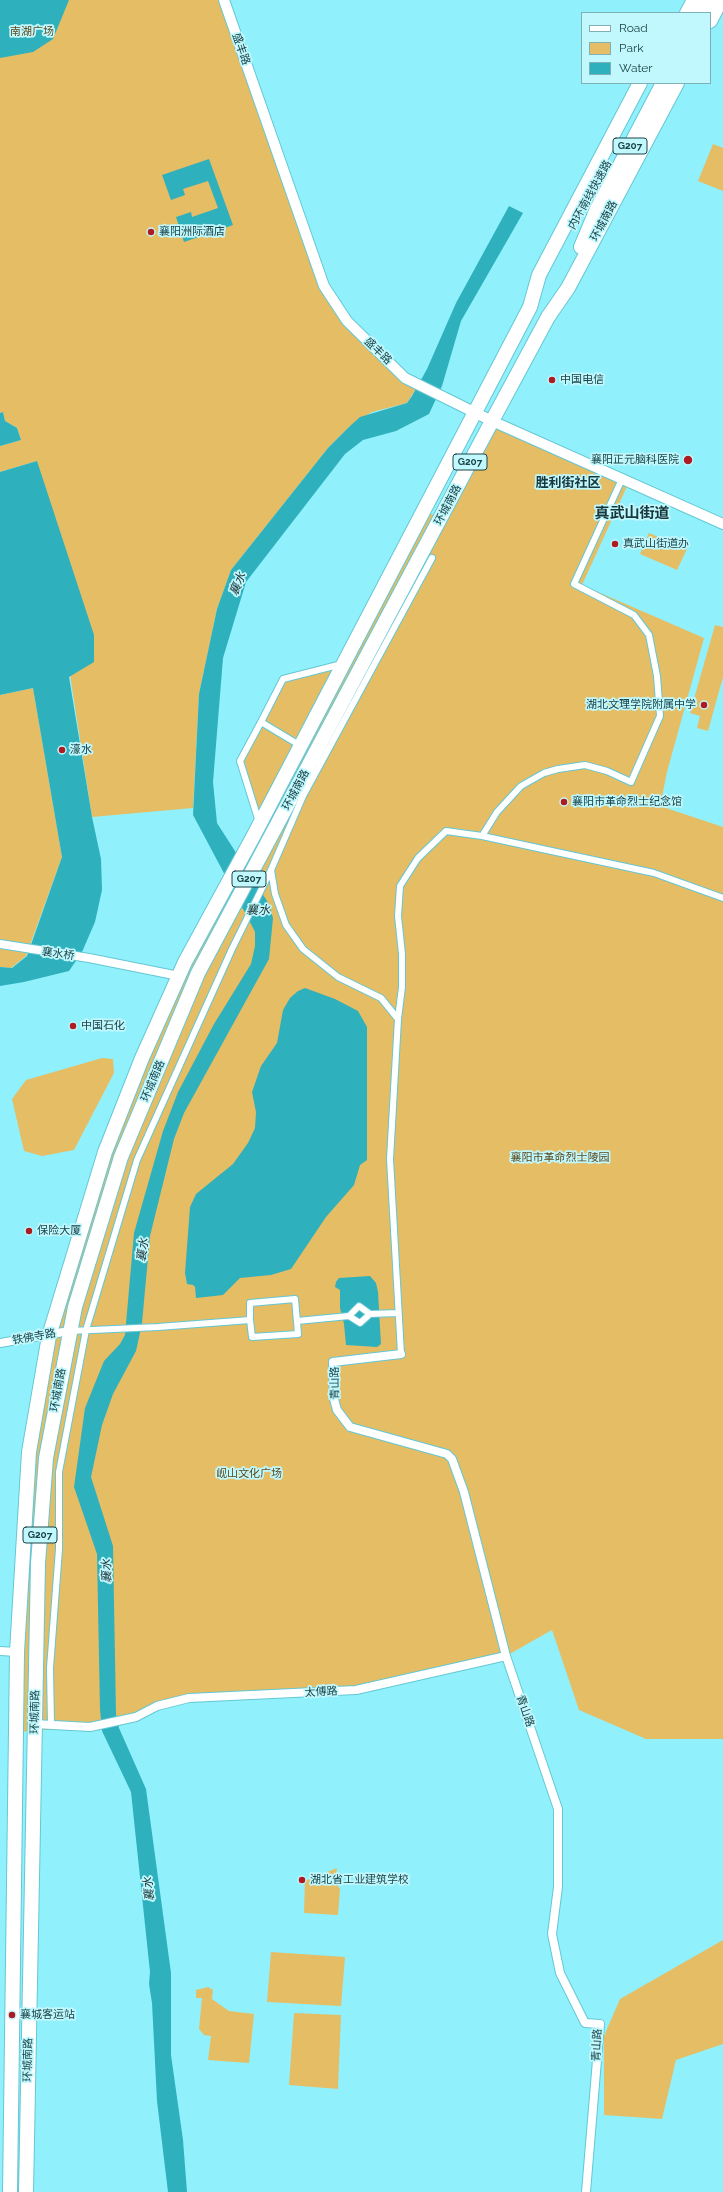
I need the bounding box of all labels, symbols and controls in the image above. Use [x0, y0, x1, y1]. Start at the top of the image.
legend [581, 12, 711, 84]
text: Road [619, 21, 648, 35]
park label: 南湖广场 [10, 25, 54, 39]
street label: 盛丰路 [229, 31, 253, 67]
text: Park [619, 41, 644, 55]
text: Water [619, 61, 653, 75]
road number: G207 [613, 138, 647, 154]
street label: 内环南线快速路 [566, 158, 614, 232]
street label: 环城南路 [588, 198, 620, 244]
place label: 襄阳洲际酒店 [159, 225, 225, 239]
marker: 襄阳洲际酒店 [146, 227, 156, 237]
street label: 盛丰路 [362, 335, 394, 367]
place label: 中国电信 [560, 373, 604, 387]
marker: 中国电信 [547, 375, 557, 385]
place label: 襄阳正元脑科医院 [591, 453, 679, 467]
road number: G207 [453, 454, 487, 470]
marker: 襄阳正元脑科医院 [682, 454, 694, 466]
district label: 胜利街社区 [536, 475, 600, 491]
street label: 环城南路 [432, 482, 464, 528]
district label: 真武山街道 [595, 504, 669, 522]
place label: 真武山街道办 [623, 537, 689, 551]
marker: 真武山街道办 [610, 539, 620, 549]
water label: 襄水 [227, 570, 249, 598]
place label: 湖北文理学院附属中学 [586, 698, 696, 712]
marker: 湖北文理学院附属中学 [699, 700, 709, 710]
place label: 濠水 [70, 743, 92, 757]
marker: 濠水 [57, 745, 67, 755]
street label: 环城南路 [280, 767, 312, 813]
place label: 襄阳市革命烈士纪念馆 [572, 795, 682, 809]
marker: 襄阳市革命烈士纪念馆 [559, 797, 569, 807]
road number: G207 [232, 871, 266, 887]
water label: 襄水 [246, 903, 270, 917]
street label: 襄水桥 [41, 945, 75, 963]
place label: 中国石化 [81, 1019, 125, 1033]
marker: 中国石化 [68, 1021, 78, 1031]
street label: 环城南路 [138, 1058, 168, 1104]
park label: 襄阳市革命烈士陵园 [511, 1151, 609, 1165]
place label: 保险大厦 [37, 1224, 81, 1238]
marker: 保险大厦 [24, 1226, 34, 1236]
water label: 襄水 [134, 1237, 152, 1263]
street label: 铁佛寺路 [11, 1327, 57, 1347]
street label: 青山路 [328, 1366, 342, 1400]
street label: 环城南路 [48, 1367, 68, 1413]
park label: 岘山文化广场 [216, 1467, 282, 1481]
road number: G207 [23, 1527, 57, 1543]
water label: 襄水 [100, 1559, 114, 1583]
street label: 太傅路 [304, 1685, 338, 1699]
street label: 环城南路 [28, 1690, 42, 1734]
street label: 青山路 [513, 1693, 537, 1729]
place label: 湖北省工业建筑学校 [310, 1873, 409, 1887]
marker: 湖北省工业建筑学校 [297, 1875, 307, 1885]
water label: 襄水 [141, 1876, 157, 1902]
place label: 襄城客运站 [20, 2008, 75, 2022]
marker: 襄城客运站 [7, 2010, 17, 2020]
street label: 青山路 [590, 2028, 604, 2062]
street label: 环城南路 [21, 2038, 35, 2082]

